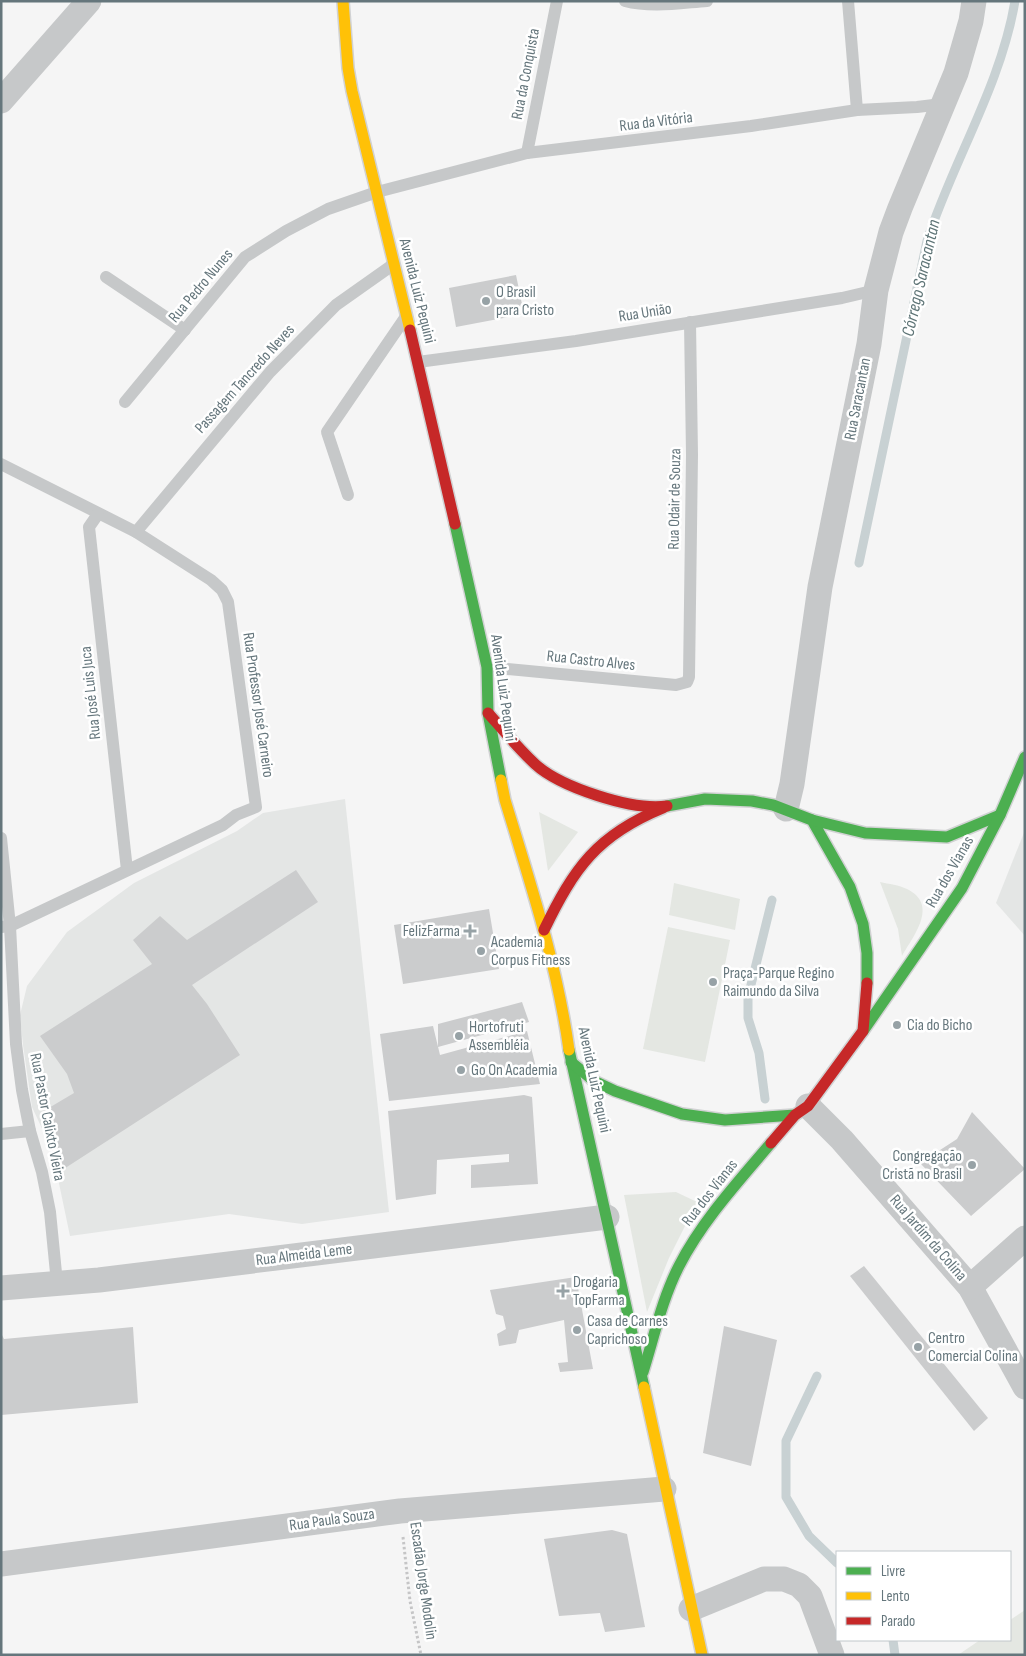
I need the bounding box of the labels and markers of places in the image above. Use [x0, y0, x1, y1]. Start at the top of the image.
place label: O Brasil para Cristo [496, 283, 554, 320]
marker: O Brasil para Cristo [480, 295, 492, 307]
place label: FelizFarma [403, 922, 460, 941]
marker: FelizFarma [464, 925, 476, 937]
place label: Academia Corpus Fitness [490, 933, 570, 970]
marker: Academia Corpus Fitness [475, 945, 487, 957]
place label: Praça-Parque Regino Raimundo da Silva [723, 964, 834, 1001]
marker: Praça-Parque Regino Raimundo da Silva [707, 976, 719, 988]
place label: Cia do Bicho [907, 1016, 972, 1035]
place label: Hortofruti Assembléia [468, 1018, 529, 1055]
marker: Cia do Bicho [891, 1019, 903, 1031]
marker: Hortofruti Assembléia [453, 1030, 465, 1042]
place label: Go On Academia [471, 1061, 557, 1080]
marker: Go On Academia [455, 1064, 467, 1076]
place label: Congregação Cristã no Brasil [882, 1147, 962, 1184]
marker: Congregação Cristã no Brasil [966, 1159, 978, 1171]
place label: Drogaria TopFarma [573, 1273, 625, 1310]
marker: Drogaria TopFarma [557, 1285, 569, 1297]
place label: Casa de Carnes Caprichoso [587, 1312, 668, 1349]
marker: Casa de Carnes Caprichoso [571, 1324, 583, 1336]
place label: Centro Comercial Colina [928, 1329, 1018, 1366]
marker: Centro Comercial Colina [912, 1341, 924, 1353]

